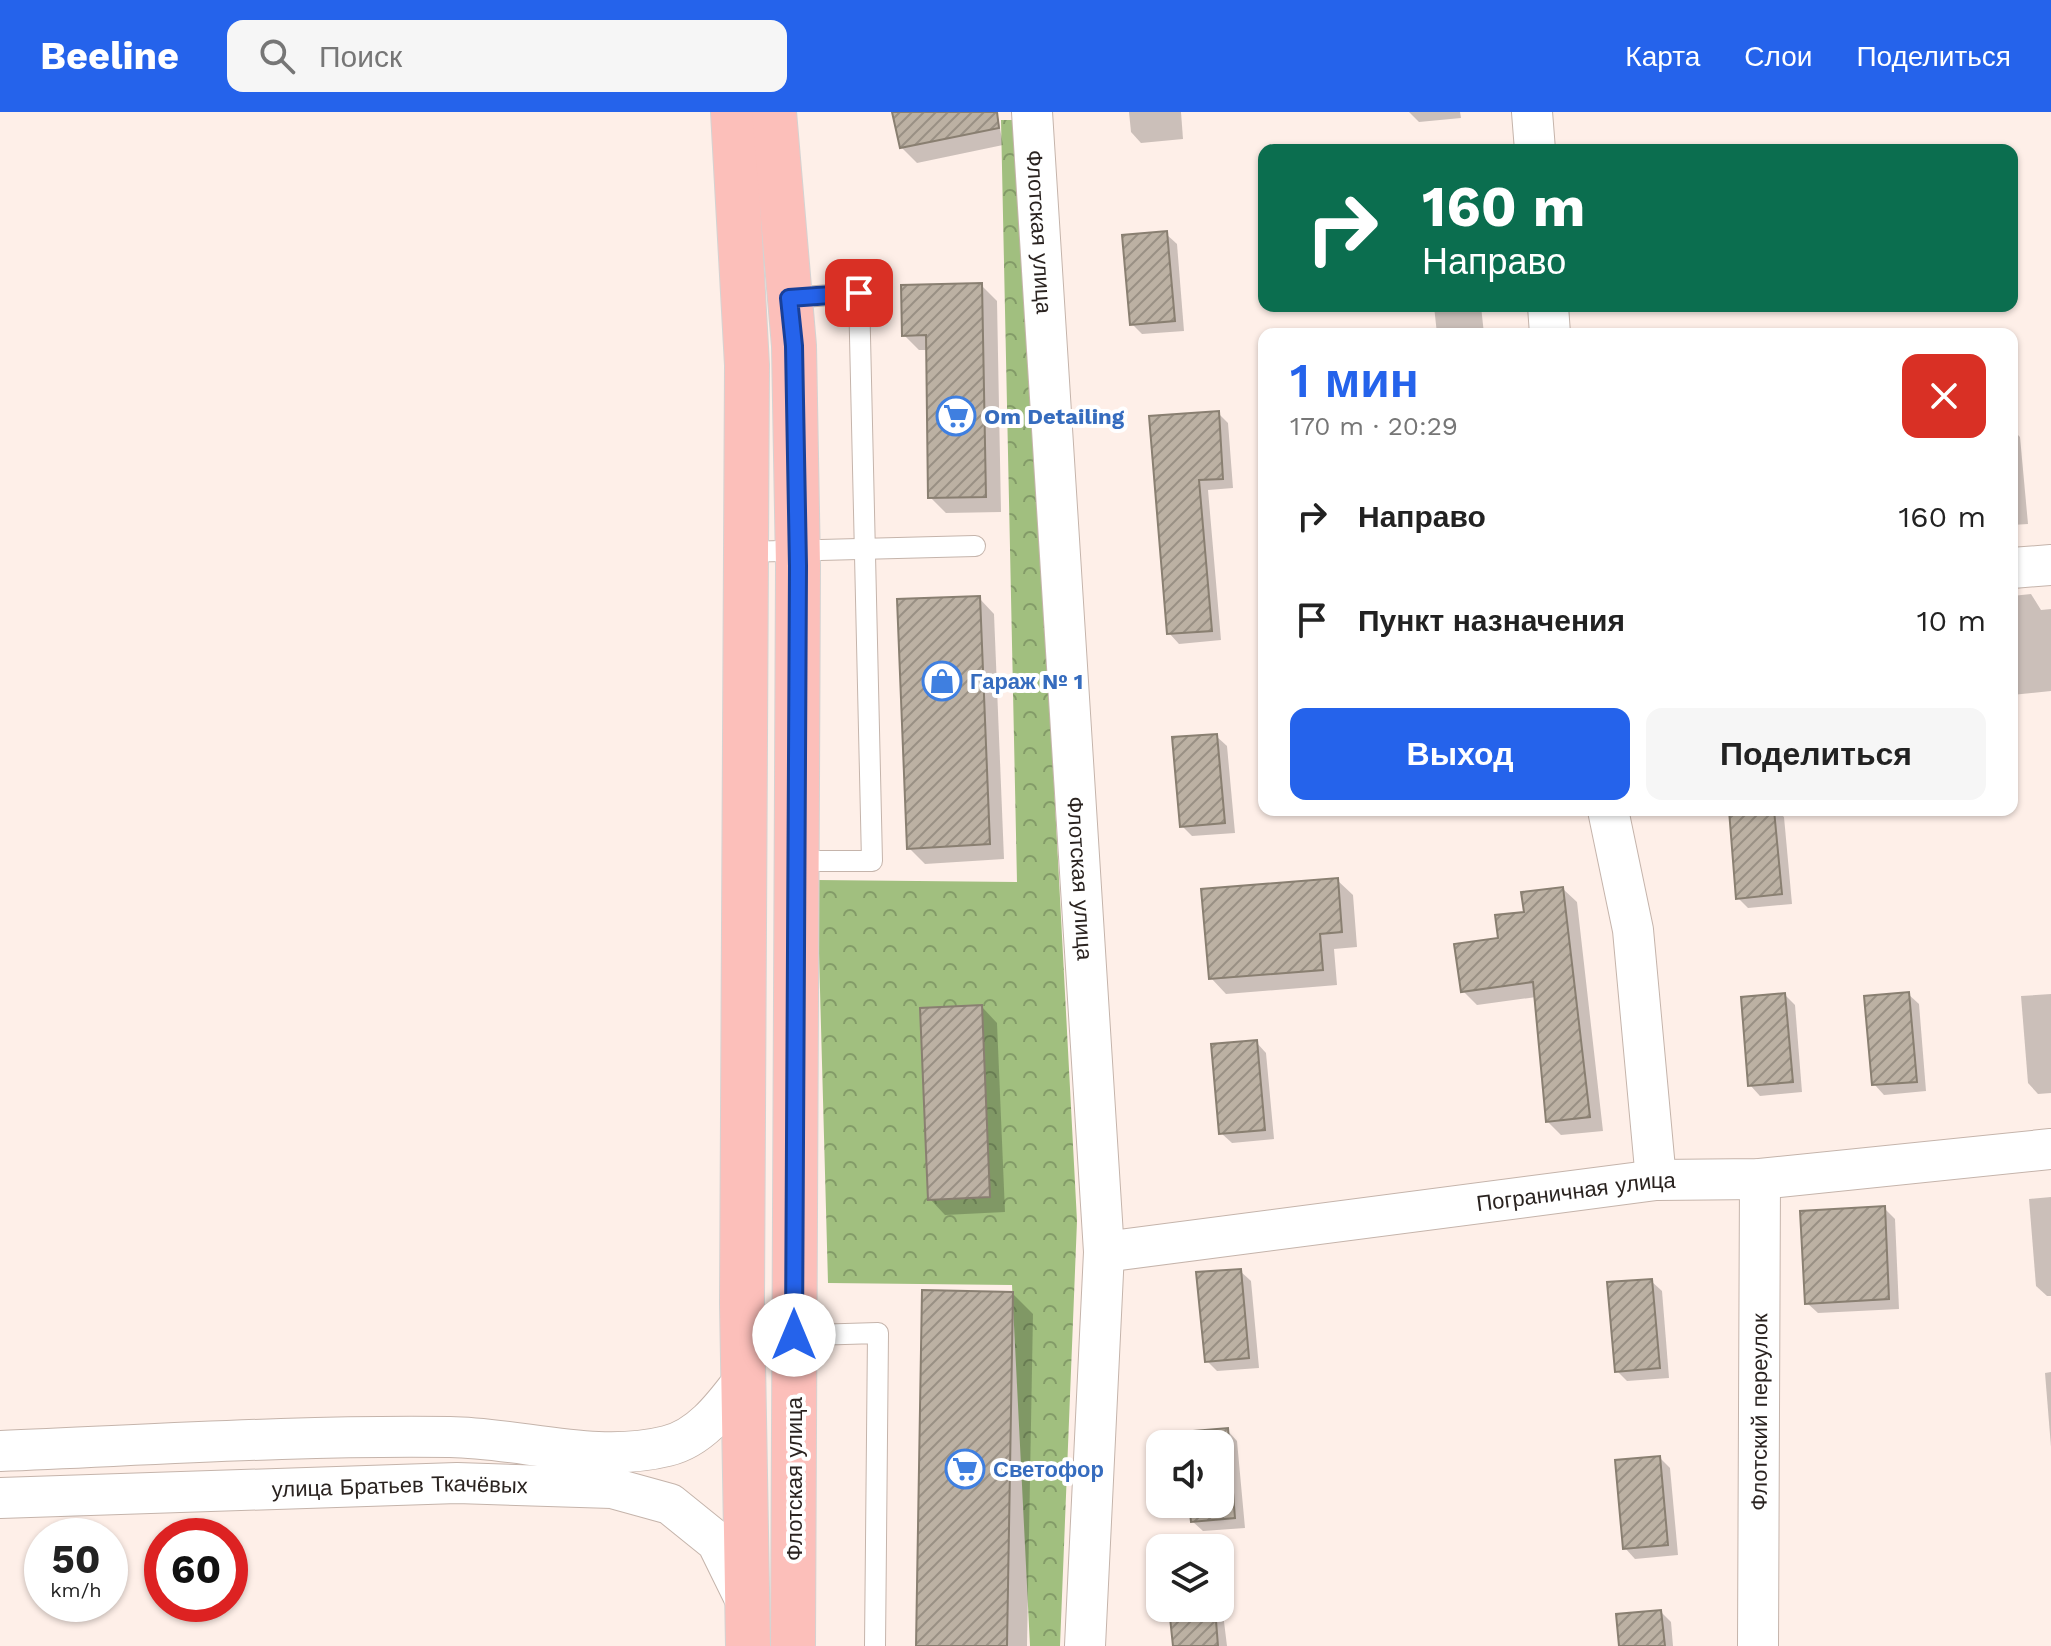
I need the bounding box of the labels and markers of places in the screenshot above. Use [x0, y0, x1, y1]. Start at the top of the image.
pin [825, 259, 893, 327]
supermarket icon: Om Detailing [935, 395, 977, 437]
place label: Om Detailing [984, 404, 1125, 429]
shop icon: Гараж № 1 [921, 660, 963, 702]
place label: Гараж № 1 [970, 669, 1083, 694]
supermarket icon: Светофор [944, 1448, 986, 1490]
place label: Светофор [993, 1457, 1104, 1482]

